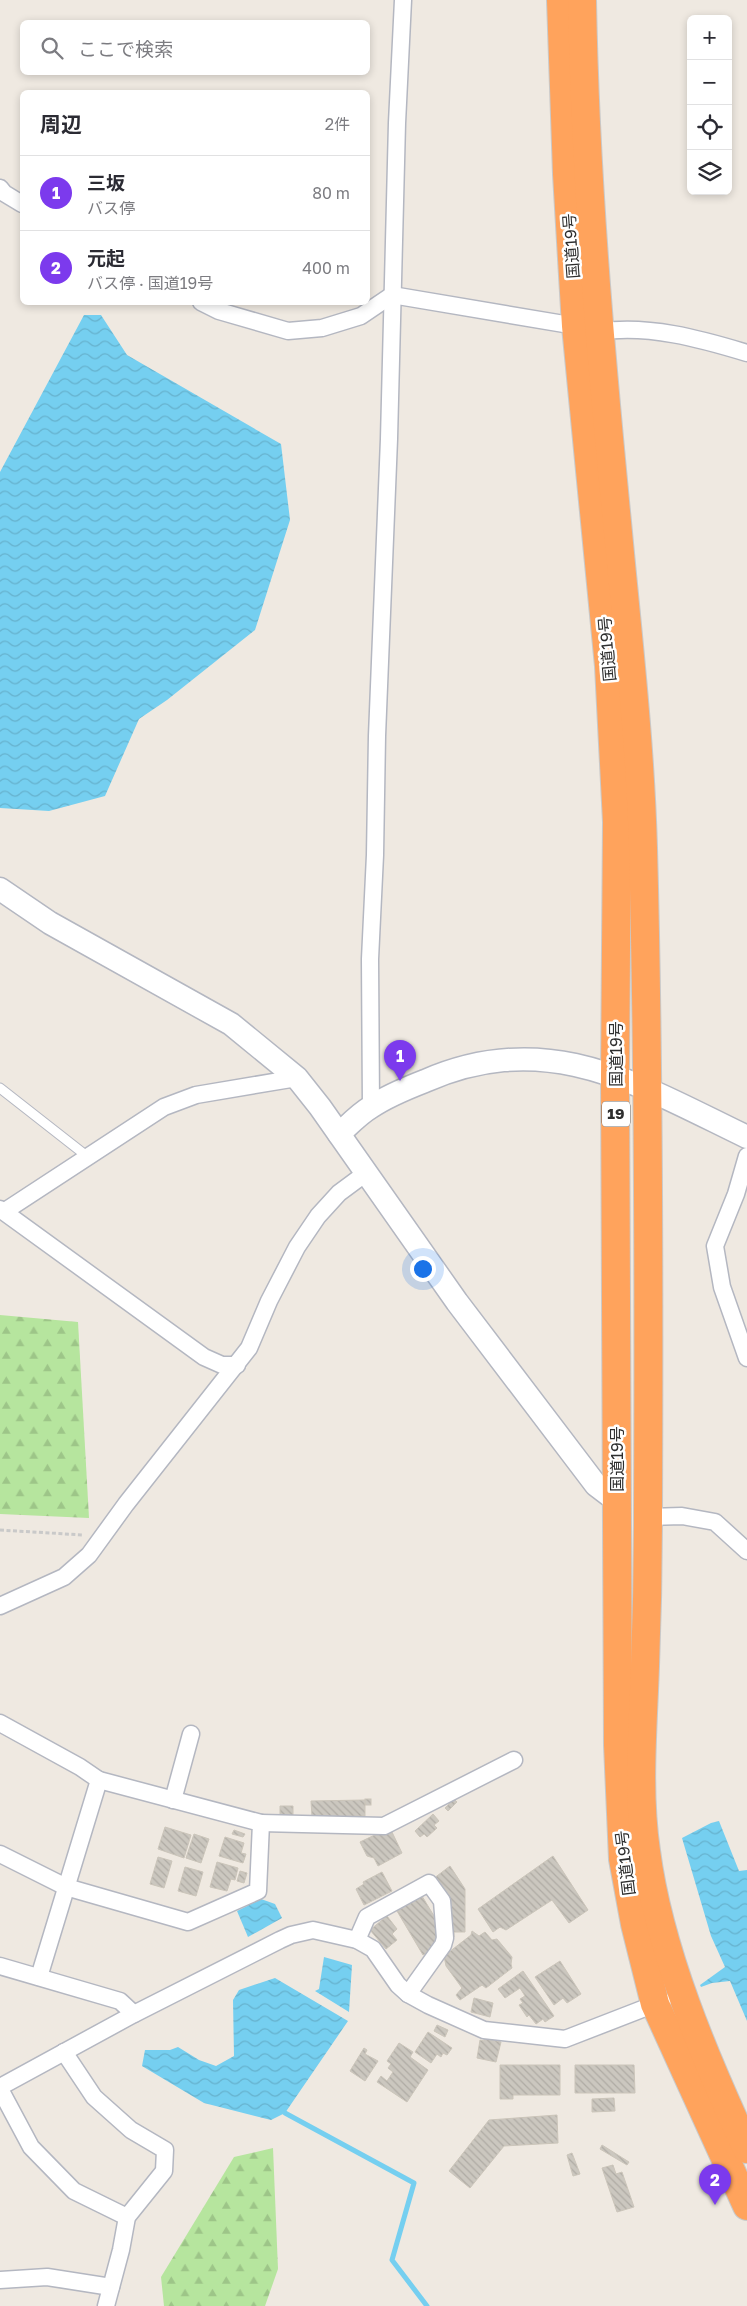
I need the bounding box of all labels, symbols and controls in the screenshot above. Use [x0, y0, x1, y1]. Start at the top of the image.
map controls [687, 15, 732, 195]
button: + [687, 15, 732, 60]
search box [20, 20, 370, 75]
icon: search [38, 34, 66, 62]
text: ここで検索 [78, 37, 173, 60]
button: − [687, 60, 732, 105]
button: locate [687, 105, 732, 150]
text: 周辺 [40, 111, 82, 137]
text: 2件 [325, 114, 350, 134]
button: layers [687, 150, 732, 195]
text: 三坂 [87, 171, 125, 194]
text: 1 [52, 183, 60, 203]
text: 80 m [312, 183, 350, 203]
text: バス停 [87, 198, 135, 218]
street label: 国道19号 [559, 213, 583, 279]
text: 元起 [87, 246, 125, 269]
text: 2 [51, 258, 61, 278]
text: 400 m [302, 258, 350, 278]
text: バス停 · 国道19号 [87, 273, 213, 293]
street label: 国道19号 [594, 616, 620, 682]
street label: 国道19号 [606, 1021, 626, 1087]
pin: 1 [384, 1040, 416, 1081]
road number: 19 [602, 1102, 630, 1126]
your location [410, 1256, 436, 1282]
street label: 国道19号 [607, 1426, 627, 1492]
street label: 国道19号 [611, 1829, 639, 1897]
pin: 2 [699, 2164, 731, 2205]

